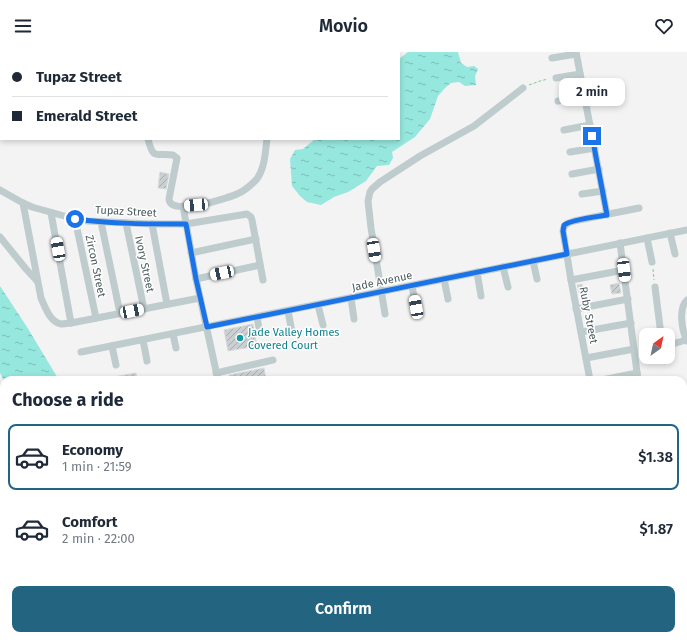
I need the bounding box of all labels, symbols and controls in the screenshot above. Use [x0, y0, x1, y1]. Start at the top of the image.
icon: menu [12, 15, 34, 37]
text: Movio [319, 15, 368, 37]
icon: heart [653, 15, 675, 37]
text: Tupaz Street [36, 68, 122, 86]
callout: 2 min [559, 78, 625, 106]
text: 2 min [576, 84, 608, 99]
text: Emerald Street [36, 107, 137, 125]
route end [583, 127, 601, 145]
car [184, 198, 208, 212]
street label: Tupaz Street [95, 203, 157, 220]
route start [66, 210, 84, 228]
street label: Zircon Street [83, 234, 108, 298]
street label: Ivory Street [132, 235, 157, 294]
car [50, 236, 66, 262]
car [366, 237, 382, 263]
car [617, 257, 631, 283]
car [209, 265, 235, 281]
street label: Jade Avenue [351, 269, 413, 294]
street label: Ruby Street [577, 286, 600, 345]
car [408, 294, 424, 320]
car [119, 303, 145, 319]
place label: Jade Valley Homes Covered Court [248, 326, 340, 352]
north arrow [639, 328, 675, 364]
map controls [639, 328, 675, 364]
marker: Jade Valley Homes Covered Court [235, 333, 245, 343]
text: Choose a ride [12, 389, 124, 411]
icon: car [14, 439, 50, 475]
text: Economy [62, 441, 123, 459]
text: $1.38 [638, 448, 673, 466]
text: 1 min · 21:59 [62, 459, 132, 474]
icon: car [14, 511, 50, 547]
text: Comfort [62, 513, 118, 531]
text: $1.87 [640, 520, 673, 538]
text: 2 min · 22:00 [62, 531, 135, 546]
button: Confirm [12, 586, 675, 632]

